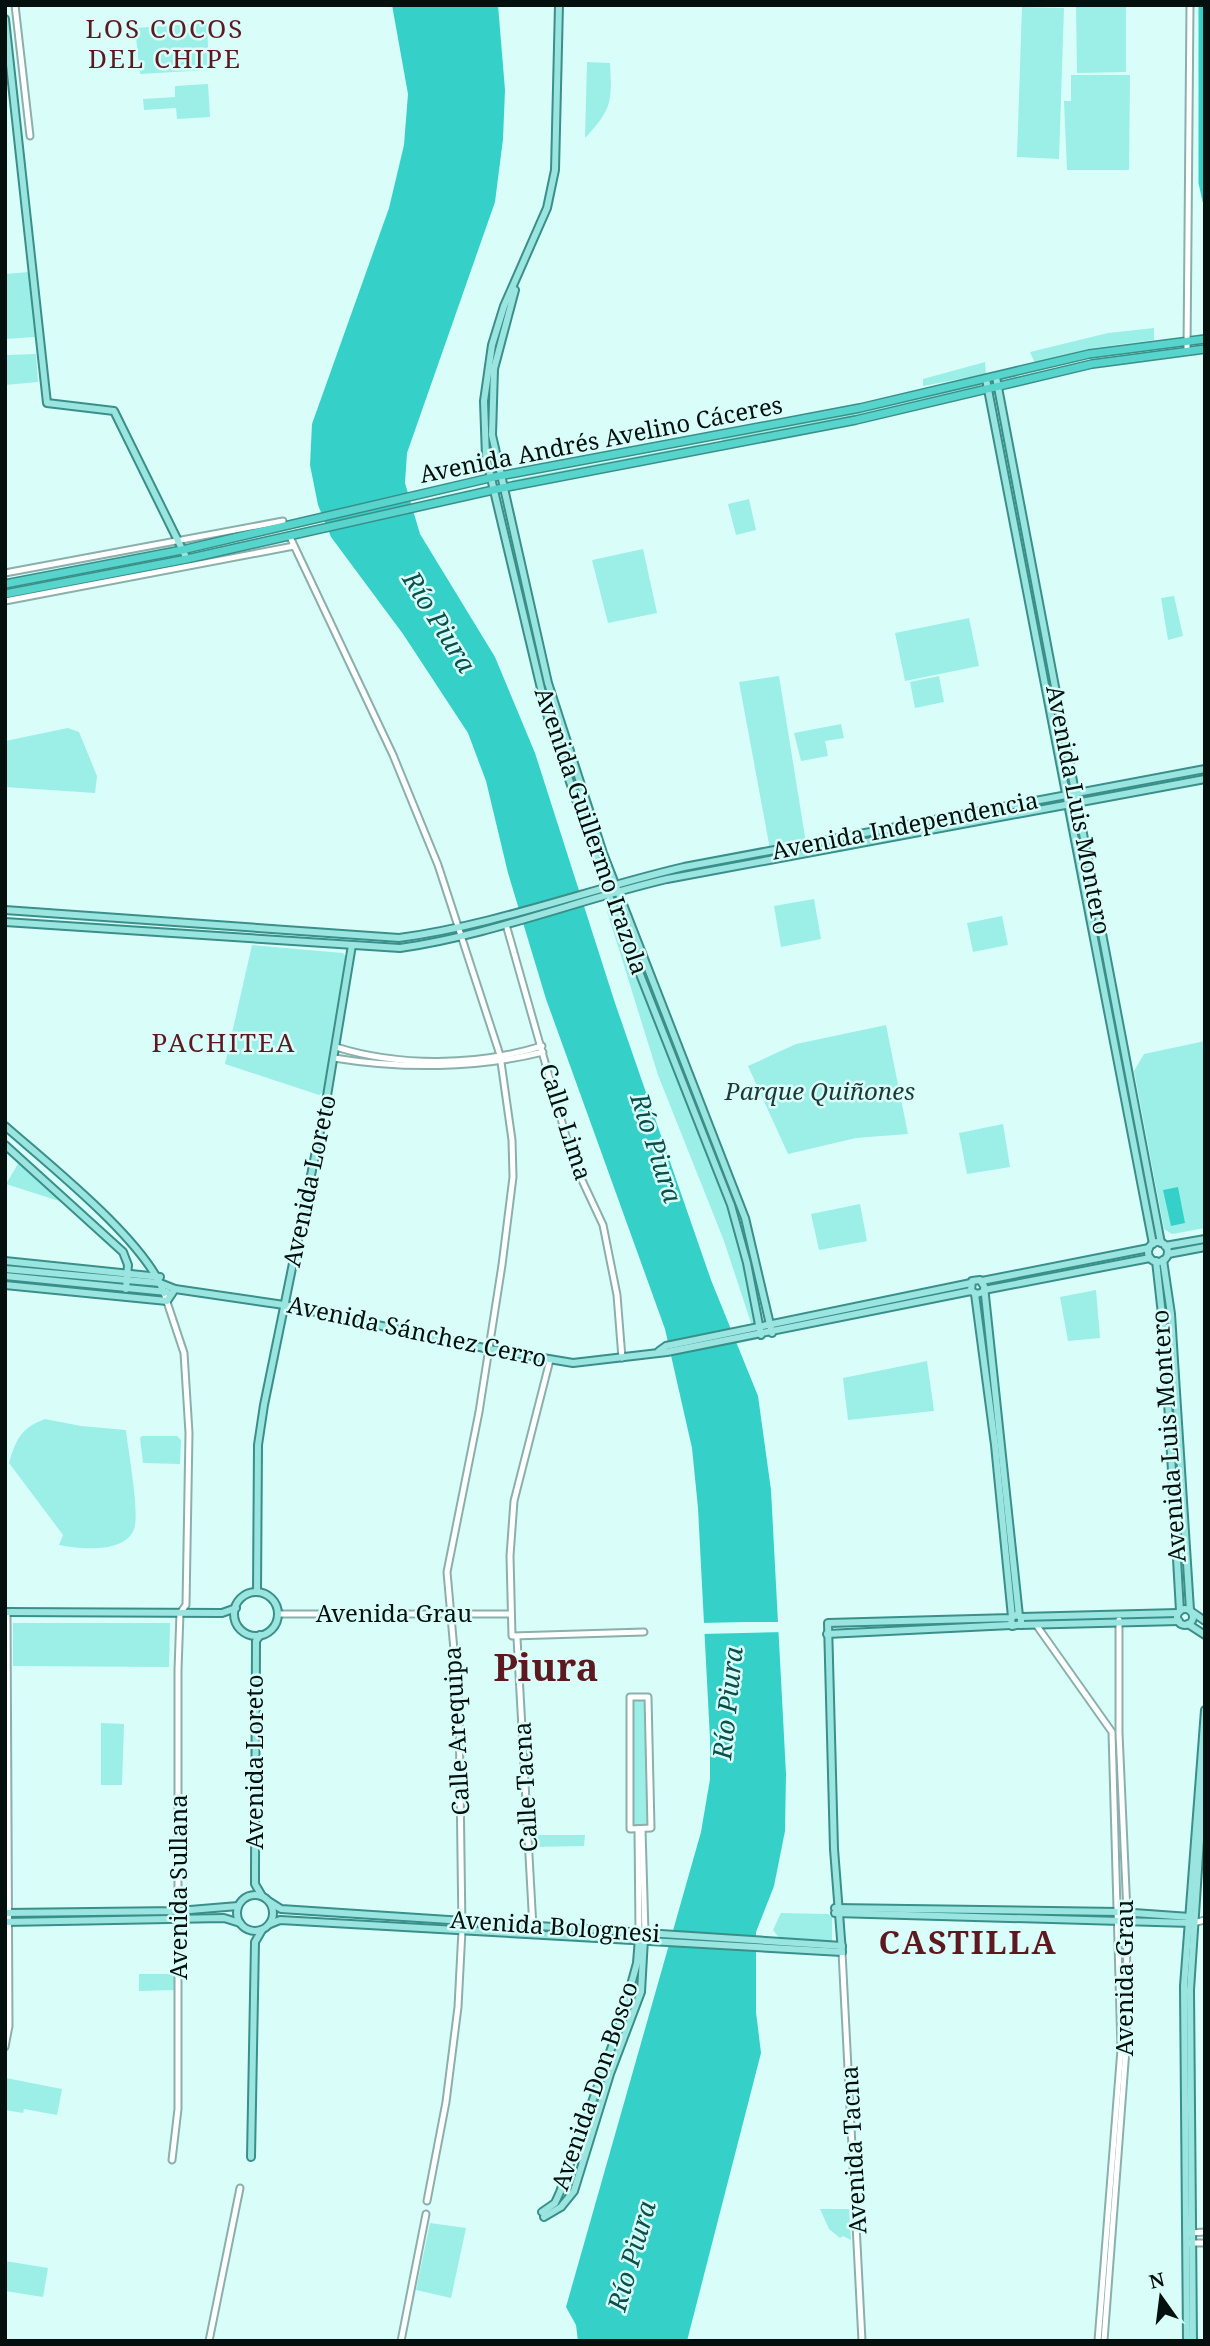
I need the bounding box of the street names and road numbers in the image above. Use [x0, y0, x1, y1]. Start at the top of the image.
street label: Avenida Andrés Avelino Cáceres [416, 387, 785, 490]
street label: Avenida Guillermo Irazola [528, 682, 657, 979]
street label: Avenida Luis Montero [1039, 682, 1120, 937]
street label: Avenida Independencia [769, 782, 1041, 867]
street label: Calle Lima [532, 1059, 601, 1184]
street label: Avenida Loreto [274, 1092, 343, 1270]
street label: Avenida Sánchez Cerro [285, 1287, 550, 1374]
street label: Avenida Luis Montero [1142, 1309, 1193, 1563]
street label: Avenida Grau [316, 1596, 472, 1629]
street label: Calle Arequipa [435, 1646, 476, 1816]
street label: Avenida Loreto [237, 1674, 270, 1850]
street label: Calle Tacna [505, 1721, 544, 1853]
street label: Avenida Sullana [161, 1794, 194, 1980]
street label: Avenida Grau [1107, 1900, 1140, 2056]
street label: Avenida Bolognesi [449, 1902, 662, 1949]
street label: Avenida Don Bosco [542, 1977, 645, 2194]
street label: Avenida Tacna [832, 2065, 873, 2235]

